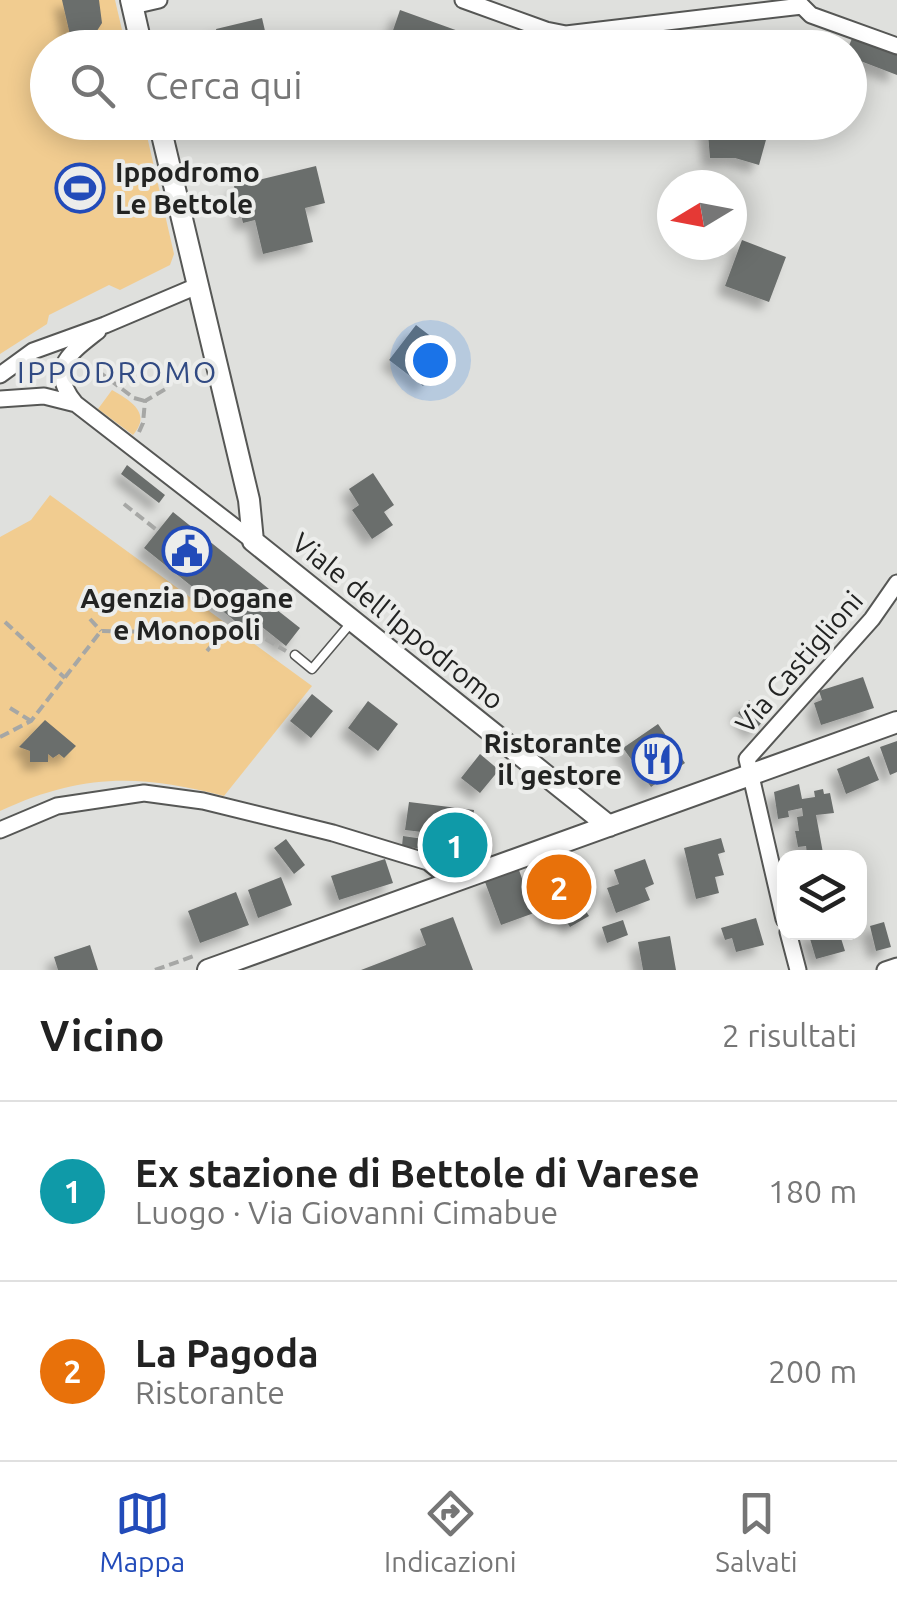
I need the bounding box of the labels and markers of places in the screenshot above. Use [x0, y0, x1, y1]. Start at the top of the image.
place label: Ippodromo Le Bettole [115, 156, 260, 219]
sports icon: Ippodromo Le Bettole [54, 162, 106, 214]
public building icon: Agenzia Dogane e Monopoli [161, 525, 213, 577]
place label: Agenzia Dogane e Monopoli [80, 582, 294, 645]
place label: Ristorante il gestore [484, 727, 622, 790]
restaurant icon: Ristorante il gestore [631, 733, 683, 785]
pin: 1 [422, 808, 488, 882]
pin: 2 [526, 850, 592, 924]

